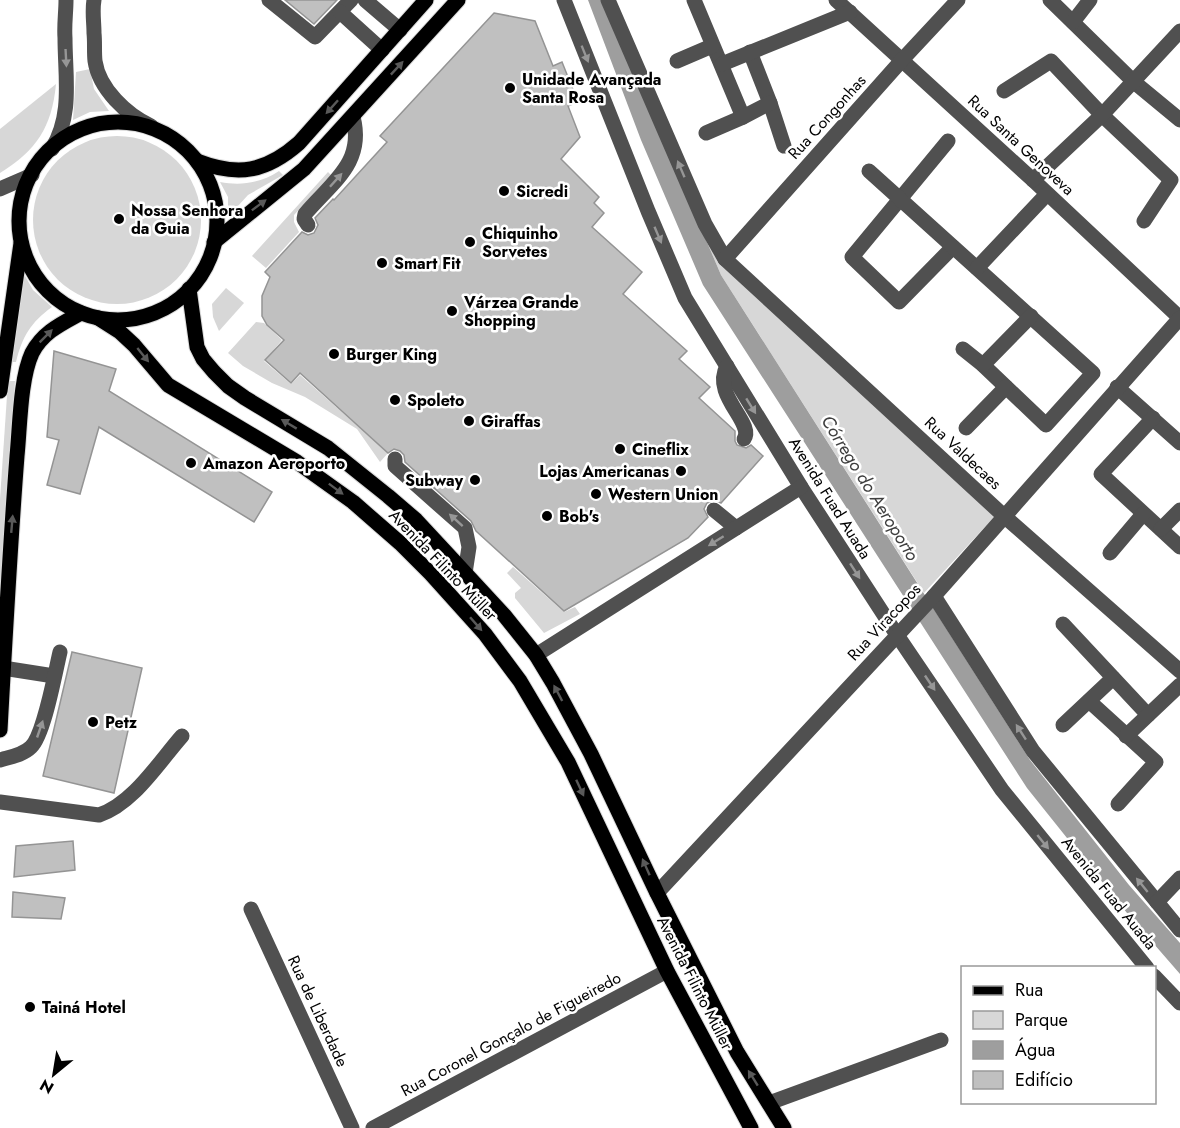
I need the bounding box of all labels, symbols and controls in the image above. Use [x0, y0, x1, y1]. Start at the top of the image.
one-way arrow [580, 46, 590, 64]
one-way arrow [61, 49, 70, 68]
one-way arrow [390, 62, 404, 76]
place label: Unidade Avançada Santa Rosa [522, 68, 661, 109]
street label: Rua Congonhas [783, 70, 871, 164]
marker: Unidade Avançada Santa Rosa [503, 81, 517, 95]
street label: Rua Santa Genoveva [963, 89, 1079, 201]
one-way arrow [326, 99, 339, 114]
one-way arrow [676, 159, 686, 177]
one-way arrow [329, 173, 342, 188]
place label: Sicredi [516, 180, 568, 203]
marker: Sicredi [497, 184, 511, 198]
place label: Nossa Senhora da Guia [131, 199, 243, 240]
one-way arrow [251, 199, 267, 211]
marker: Nossa Senhora da Guia [112, 212, 126, 226]
place label: Chiquinho Sorvetes [482, 222, 558, 263]
one-way arrow [653, 227, 663, 245]
marker: Chiquinho Sorvetes [463, 235, 477, 249]
place label: Smart Fit [394, 252, 461, 275]
marker: Smart Fit [375, 256, 389, 270]
place label: Várzea Grande Shopping [463, 291, 579, 332]
marker: Várzea Grande Shopping [445, 304, 459, 318]
one-way arrow [38, 329, 52, 343]
place label: Burger King [346, 343, 437, 366]
one-way arrow [136, 347, 149, 363]
marker: Burger King [327, 347, 341, 361]
place label: Spoleto [407, 389, 464, 412]
marker: Spoleto [388, 393, 402, 407]
one-way arrow [746, 398, 757, 414]
place label: Giraffas [481, 410, 541, 433]
water label: Córrego do Aeroporto [815, 410, 926, 566]
street label: Rua Valdecaes [919, 411, 1007, 495]
marker: Giraffas [462, 414, 476, 428]
one-way arrow [281, 418, 297, 429]
street label: Avenida Fuad Auada [783, 433, 877, 563]
place label: Cineflix [632, 438, 689, 461]
marker: Cineflix [613, 442, 627, 456]
place label: Amazon Aeroporto [202, 452, 345, 475]
marker: Amazon Aeroporto [184, 456, 198, 470]
place label: Lojas Americanas [539, 460, 669, 483]
marker: Lojas Americanas [674, 464, 688, 478]
place label: Subway [405, 469, 464, 492]
marker: Subway [468, 473, 482, 487]
one-way arrow [328, 483, 344, 495]
place label: Western Union [608, 483, 719, 506]
marker: Western Union [589, 487, 603, 501]
street label: Avenida Filinto Müller [384, 504, 503, 626]
place label: Bob's [559, 505, 599, 528]
marker: Bob's [540, 509, 554, 523]
one-way arrow [448, 513, 463, 527]
one-way arrow [7, 515, 17, 534]
one-way arrow [708, 536, 724, 547]
one-way arrow [850, 563, 861, 579]
street label: Rua Viracopos [842, 578, 926, 666]
one-way arrow [470, 616, 483, 632]
one-way arrow [924, 675, 936, 691]
one-way arrow [553, 684, 563, 701]
place label: Petz [105, 711, 138, 734]
marker: Petz [86, 715, 100, 729]
one-way arrow [36, 720, 45, 738]
one-way arrow [1016, 724, 1027, 740]
one-way arrow [576, 780, 585, 797]
street label: Avenida Fuad Auada [1056, 831, 1162, 955]
one-way arrow [1037, 834, 1049, 849]
one-way arrow [641, 859, 650, 876]
one-way arrow [1136, 877, 1149, 893]
street label: Avenida Filinto Müller [651, 912, 739, 1054]
street label: Rua de Liberdade [282, 952, 354, 1070]
street label: Rua Coronel Gonçalo de Figueiredo [397, 966, 625, 1102]
legend [961, 966, 1156, 1104]
text: Rua [1015, 977, 1043, 1003]
place label: Tainá Hotel [42, 996, 126, 1019]
marker: Tainá Hotel [23, 1000, 37, 1014]
text: Parque [1015, 1007, 1068, 1033]
text: Água [1015, 1037, 1055, 1063]
north arrow [24, 1044, 84, 1104]
text: Edifício [1015, 1067, 1073, 1093]
one-way arrow [748, 1070, 759, 1086]
text: N [35, 1073, 58, 1100]

